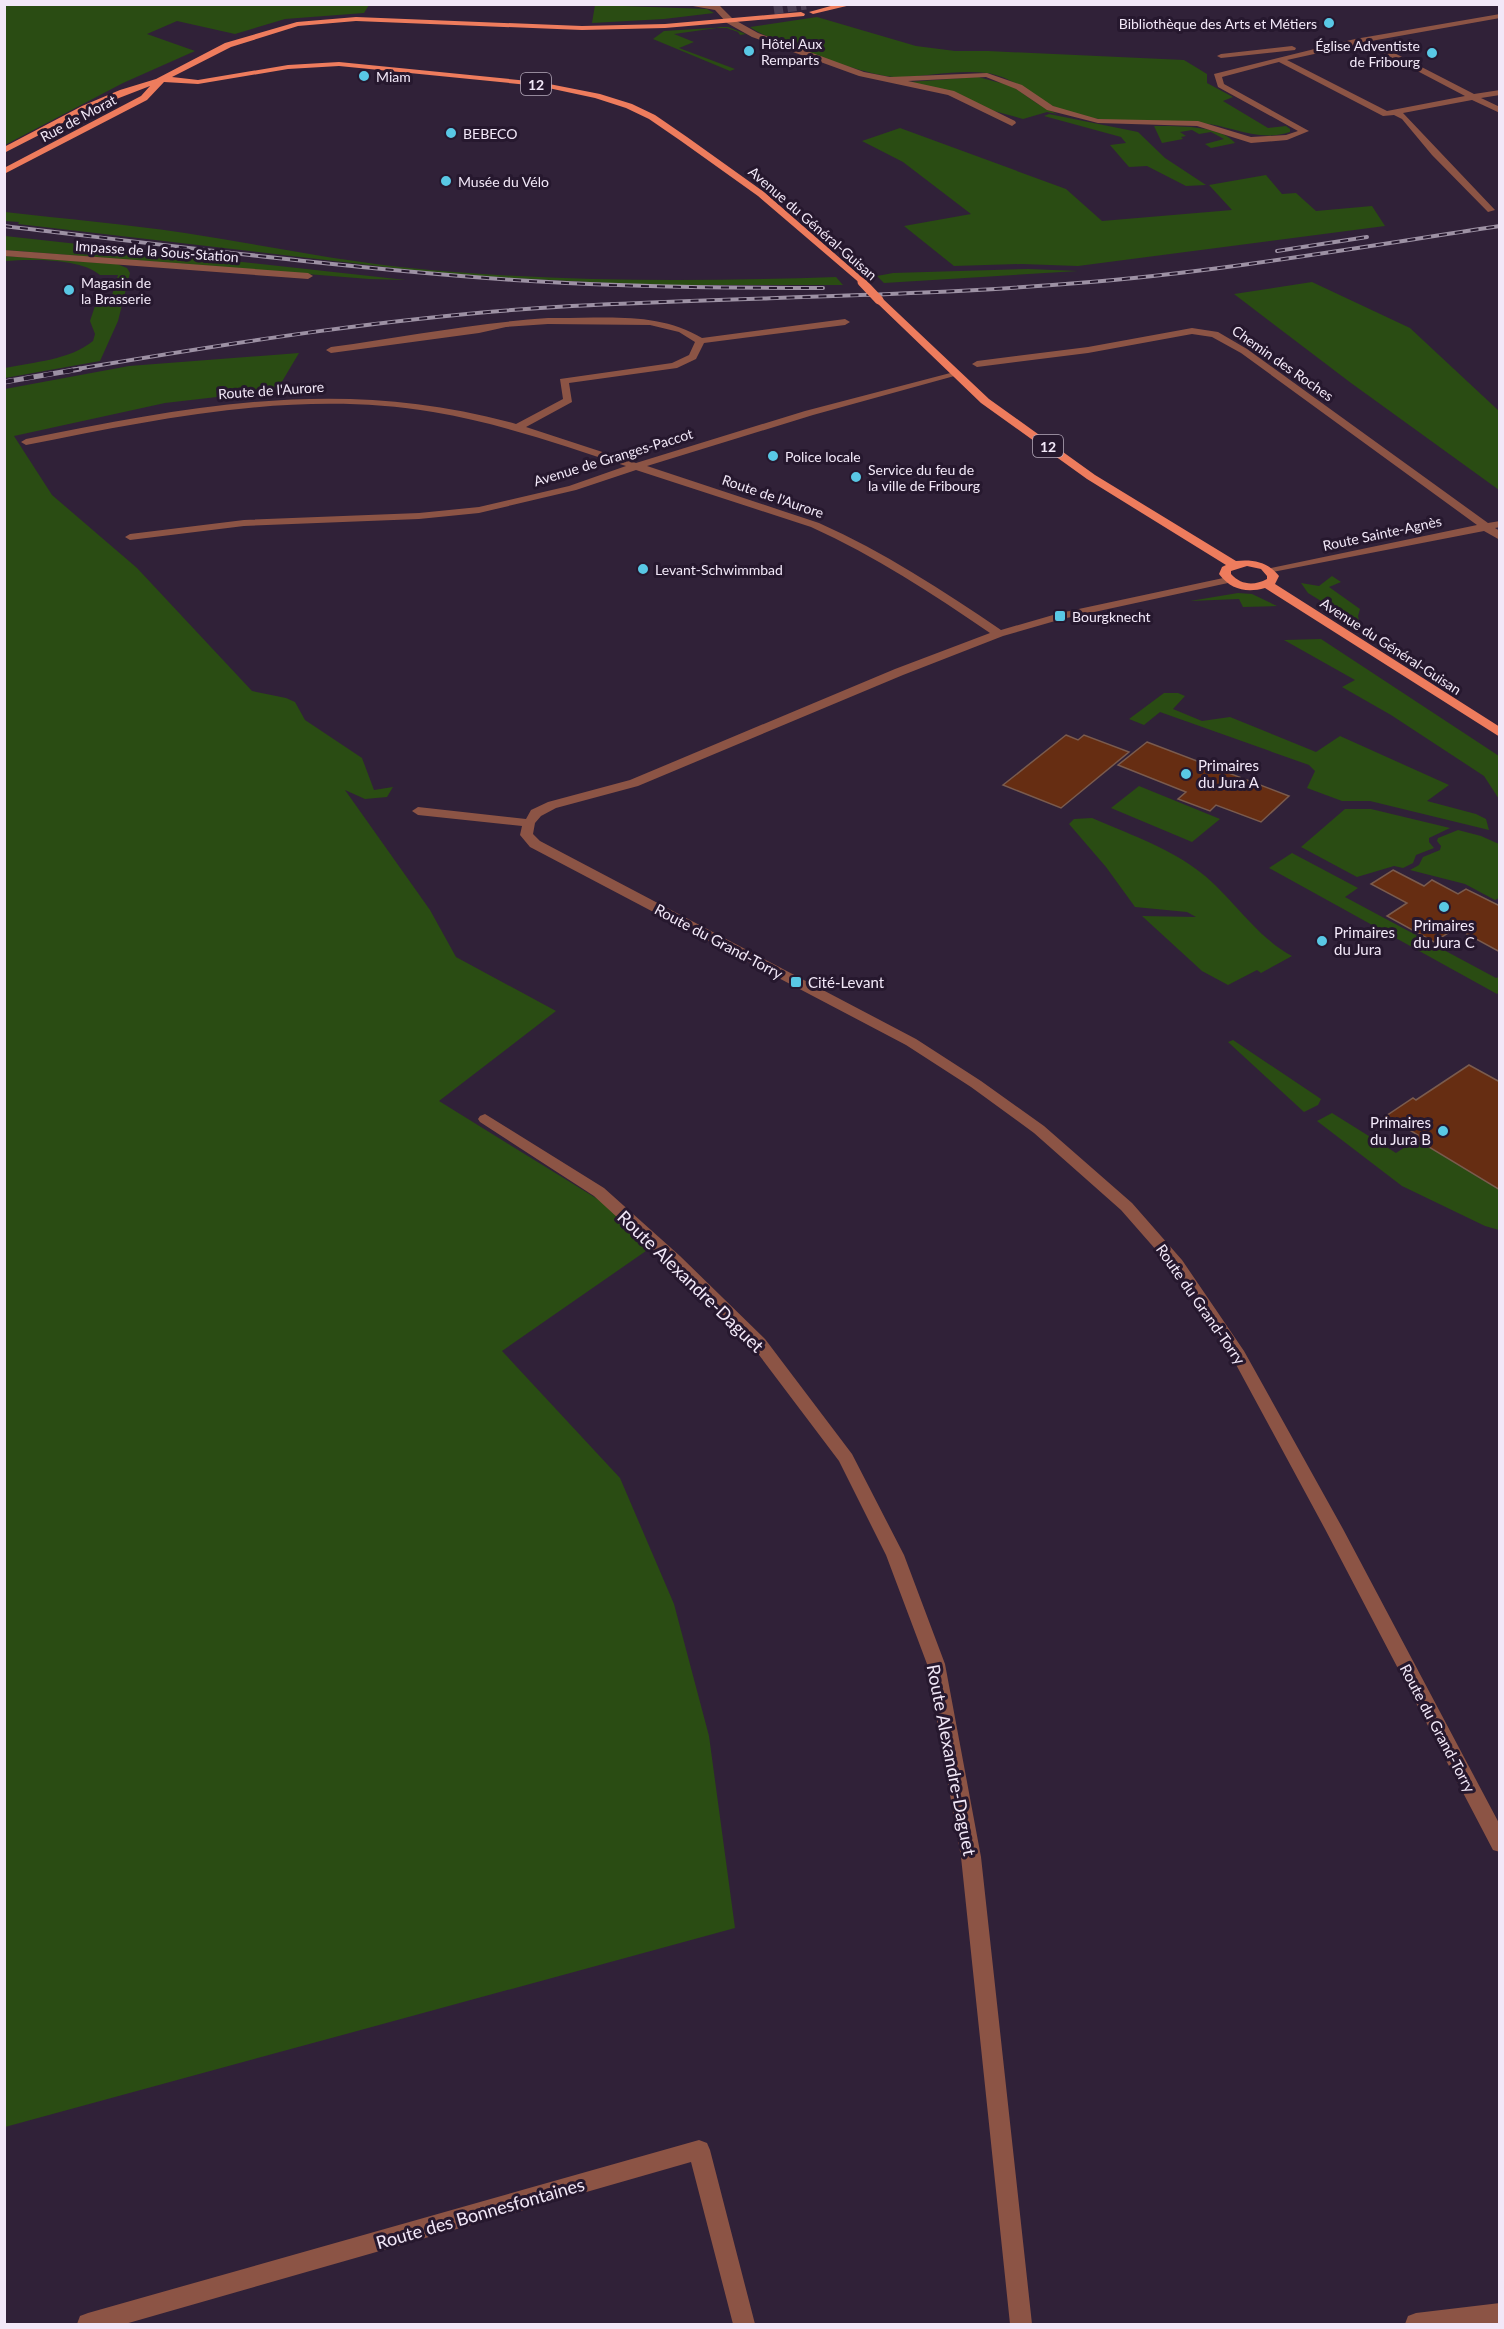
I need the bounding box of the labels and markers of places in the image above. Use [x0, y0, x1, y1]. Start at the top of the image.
place label: Bibliothèque des Arts et Métiers [1119, 15, 1317, 32]
marker: Bibliothèque des Arts et Métiers [1322, 16, 1336, 30]
place label: Hôtel Aux Remparts [761, 35, 822, 68]
place label: Église Adventiste de Fribourg [1315, 37, 1420, 70]
marker: Hôtel Aux Remparts [742, 44, 756, 58]
marker: Église Adventiste de Fribourg [1425, 46, 1439, 60]
place label: Miam [376, 68, 411, 85]
marker: Miam [357, 69, 371, 83]
place label: BEBECO [463, 125, 517, 142]
marker: BEBECO [444, 126, 458, 140]
place label: Musée du Vélo [458, 173, 549, 190]
marker: Musée du Vélo [439, 174, 453, 188]
place label: Magasin de la Brasserie [81, 274, 151, 307]
marker: Magasin de la Brasserie [62, 283, 76, 297]
place label: Police locale [785, 448, 861, 465]
marker: Police locale [766, 449, 780, 463]
place label: Service du feu de la ville de Fribourg [868, 461, 980, 494]
marker: Service du feu de la ville de Fribourg [849, 470, 863, 484]
place label: Levant-Schwimmbad [655, 561, 783, 578]
marker: Levant-Schwimmbad [636, 562, 650, 576]
place label: Bourgknecht [1072, 608, 1151, 625]
marker: Bourgknecht [1053, 609, 1067, 623]
place label: Primaires du Jura A [1198, 756, 1260, 791]
marker: Primaires du Jura A [1179, 767, 1193, 781]
marker: Primaires du Jura C [1437, 900, 1451, 914]
place label: Primaires du Jura C [1413, 916, 1475, 951]
place label: Primaires du Jura [1334, 923, 1395, 958]
marker: Primaires du Jura [1315, 934, 1329, 948]
place label: Cité-Levant [808, 973, 885, 991]
marker: Cité-Levant [789, 975, 803, 989]
place label: Primaires du Jura B [1370, 1113, 1431, 1148]
marker: Primaires du Jura B [1436, 1124, 1450, 1138]

